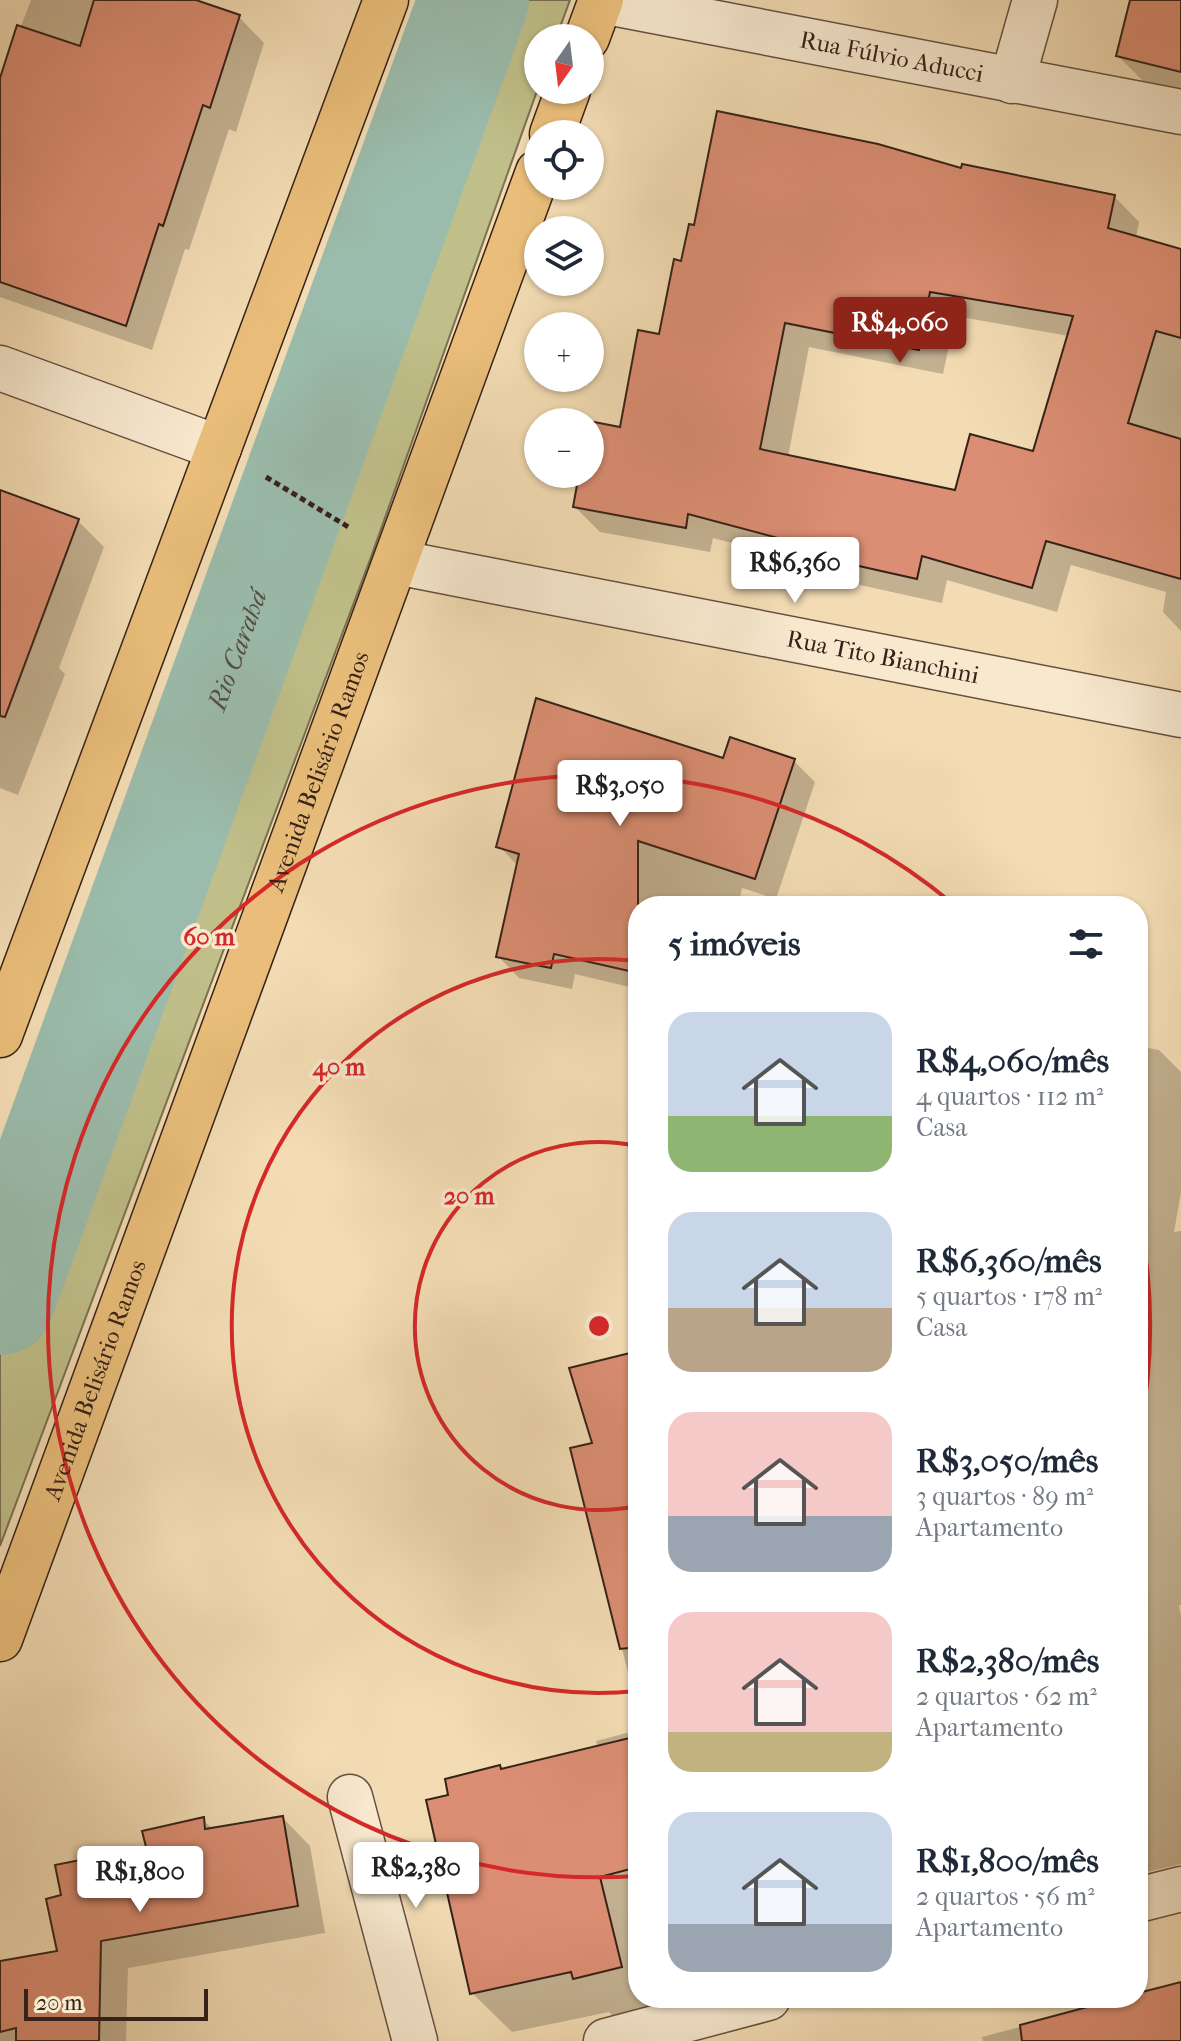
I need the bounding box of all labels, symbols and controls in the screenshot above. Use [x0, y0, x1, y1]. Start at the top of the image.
north arrow [524, 24, 604, 104]
map controls [524, 24, 604, 488]
street label: Rua Fúlvio Aducci [798, 25, 986, 88]
button: locate [524, 120, 604, 200]
button: layers [524, 216, 604, 296]
pin: R$4,060 [826, 297, 974, 365]
text: R$4,060 [851, 307, 949, 338]
button: + [524, 312, 604, 392]
button: − [524, 408, 604, 488]
pin: R$6,360 [721, 537, 869, 605]
text: R$6,360 [749, 547, 841, 578]
water label: Rio Carahá [200, 583, 274, 716]
street label: Rua Tito Bianchini [784, 624, 981, 689]
street label: Avenida Belisário Ramos [261, 647, 375, 896]
pin: R$3,050 [546, 760, 694, 828]
text: R$3,050 [575, 770, 665, 801]
icon: filters [1064, 922, 1108, 966]
text: 60 m [183, 923, 236, 951]
text: 5 imóveis [668, 924, 801, 964]
text: R$4,060/mês [916, 1041, 1109, 1081]
icon: home [732, 1044, 828, 1140]
text: 40 m [312, 1053, 366, 1082]
text: 4 quartos · 112 m² [916, 1081, 1103, 1112]
text: Casa [916, 1112, 967, 1143]
text: 20 m [444, 1182, 495, 1210]
text: R$6,360/mês [916, 1241, 1102, 1281]
icon: home [732, 1244, 828, 1340]
street label: Avenida Belisário Ramos [38, 1256, 152, 1505]
text: 5 quartos · 178 m² [916, 1281, 1102, 1312]
centre of rings [585, 1312, 613, 1340]
text: Casa [916, 1312, 967, 1343]
text: R$3,050/mês [916, 1441, 1098, 1481]
icon: home [732, 1444, 828, 1540]
text: 3 quartos · 89 m² [916, 1481, 1093, 1512]
text: Apartamento [916, 1512, 1063, 1543]
text: R$2,380/mês [916, 1641, 1099, 1681]
icon: home [732, 1644, 828, 1740]
text: 2 quartos · 62 m² [916, 1681, 1097, 1712]
text: Apartamento [916, 1712, 1063, 1743]
text: R$1,800/mês [916, 1841, 1099, 1881]
pin: R$2,380 [342, 1842, 490, 1910]
icon: home [732, 1844, 828, 1940]
pin: R$1,800 [66, 1846, 214, 1914]
text: R$2,380 [371, 1852, 461, 1883]
text: R$1,800 [95, 1856, 185, 1887]
text: 2 quartos · 56 m² [916, 1881, 1095, 1912]
text: Apartamento [916, 1912, 1063, 1943]
scale bar [24, 1985, 208, 2021]
text: 20 m [36, 1990, 82, 2016]

